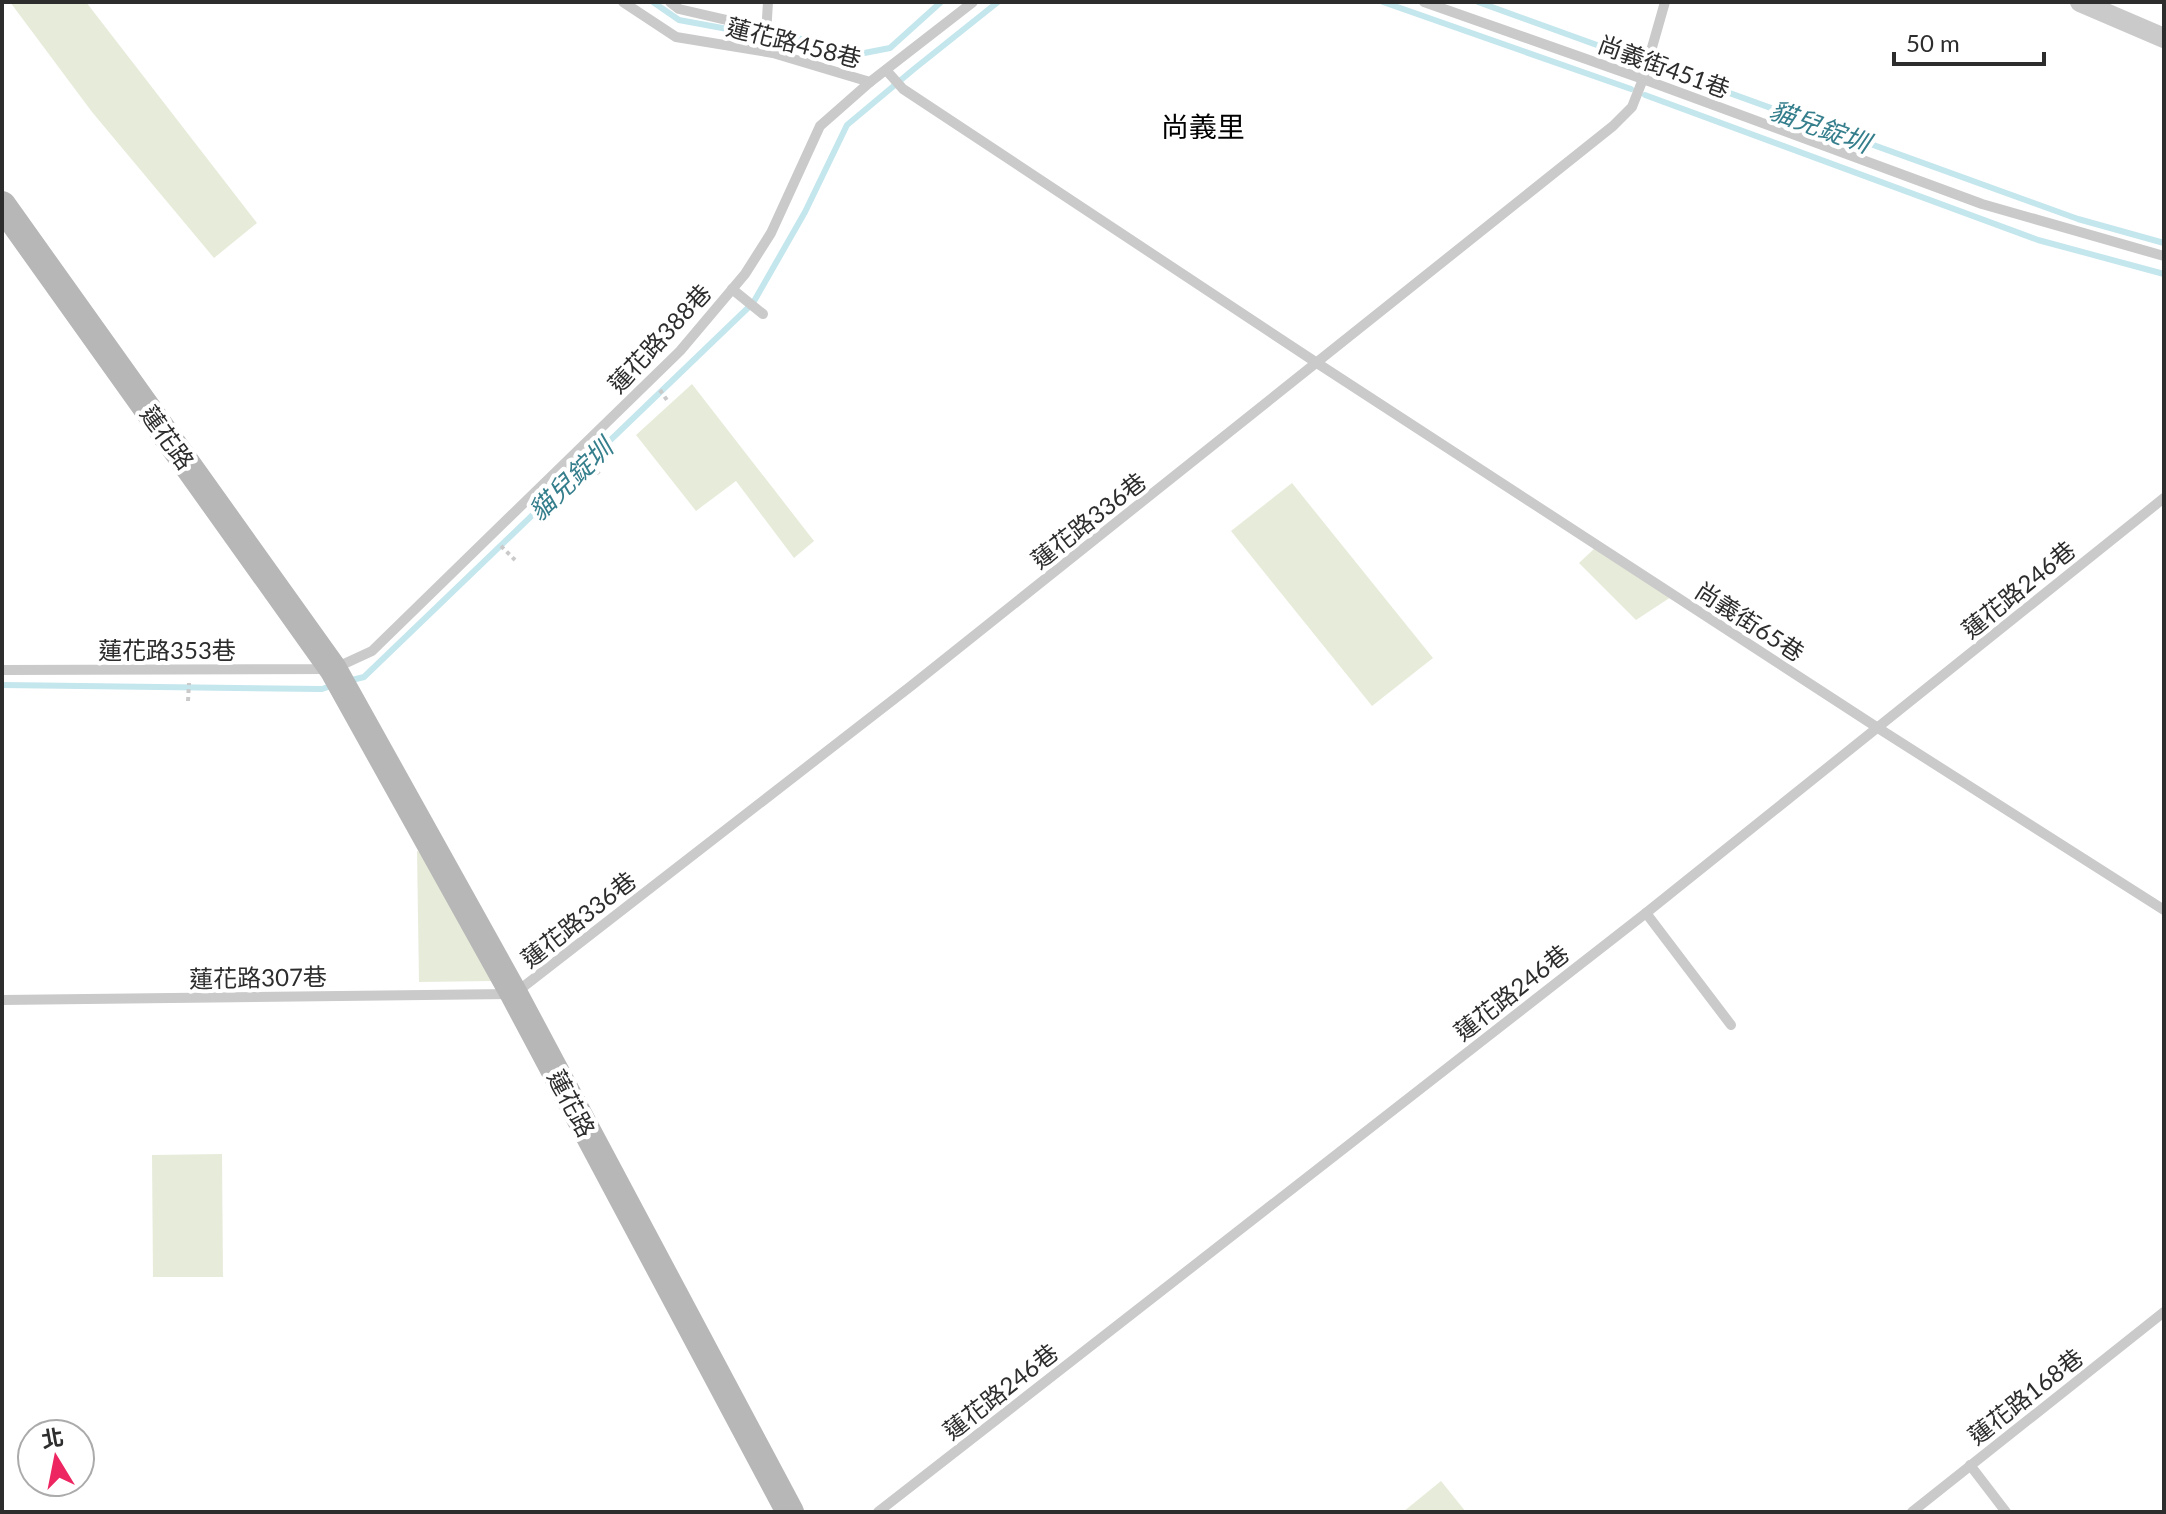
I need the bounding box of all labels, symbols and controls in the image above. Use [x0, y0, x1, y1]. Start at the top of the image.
street label: 蓮花路458巷 [724, 11, 864, 73]
scale bar [1894, 16, 2044, 66]
text: 50 m [1906, 28, 1960, 57]
street label: 尚義街451巷 [1594, 29, 1734, 103]
water label: 貓兒錠圳 [1766, 93, 1878, 160]
district label: 尚義里 [1161, 109, 1245, 143]
street label: 蓮花路388巷 [601, 278, 717, 398]
street label: 蓮花路 [135, 399, 201, 475]
water label: 貓兒錠圳 [521, 429, 621, 527]
street label: 蓮花路336巷 [1025, 466, 1151, 574]
street label: 蓮花路246巷 [1955, 534, 2081, 644]
street label: 尚義街65巷 [1690, 575, 1810, 667]
street label: 蓮花路353巷 [98, 635, 236, 664]
street label: 蓮花路336巷 [515, 865, 641, 973]
street label: 蓮花路246巷 [1448, 938, 1574, 1046]
street label: 蓮花路307巷 [189, 961, 327, 993]
street label: 蓮花路 [542, 1064, 602, 1142]
street label: 蓮花路246巷 [937, 1337, 1063, 1445]
street label: 蓮花路168巷 [1962, 1342, 2088, 1450]
north arrow [16, 1418, 96, 1498]
text: 北 [39, 1423, 66, 1453]

